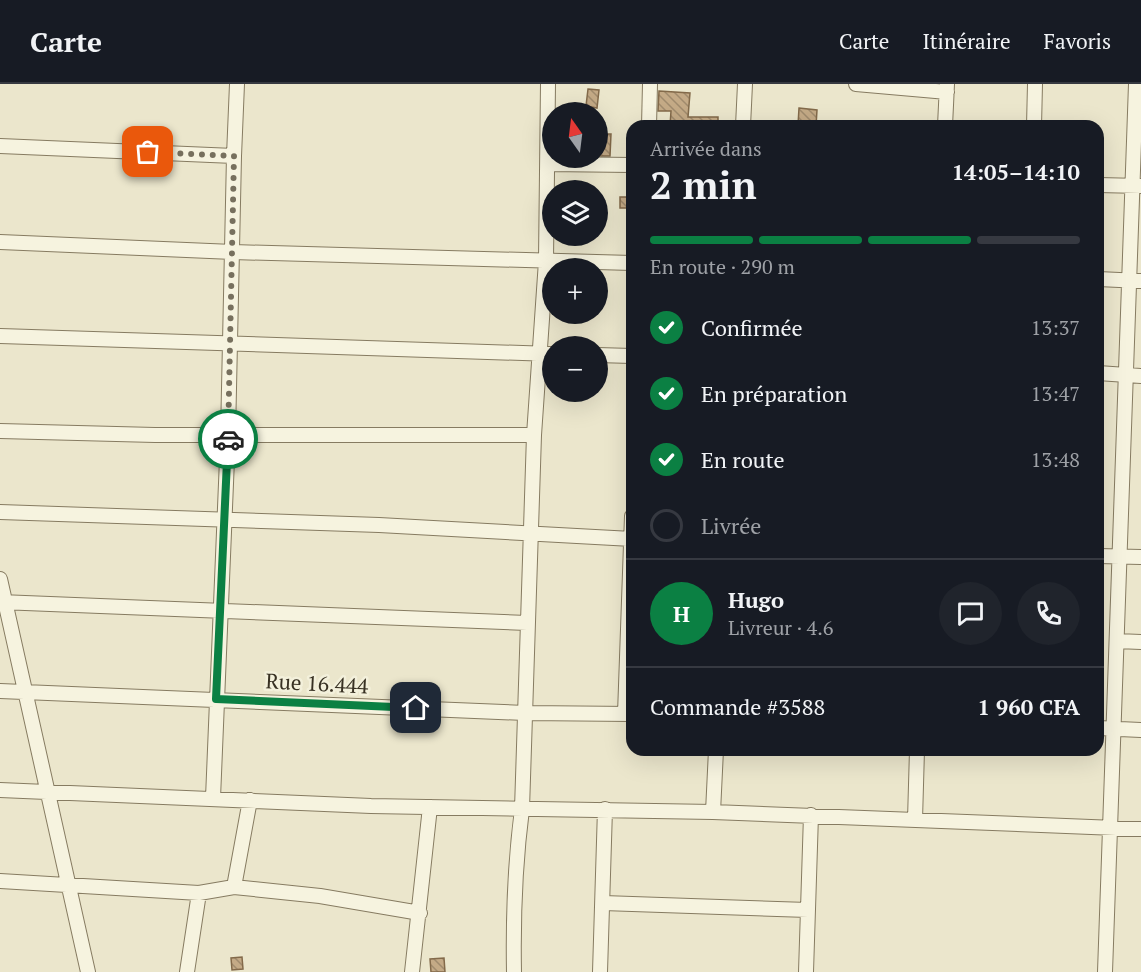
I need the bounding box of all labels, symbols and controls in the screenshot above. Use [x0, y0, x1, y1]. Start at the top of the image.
text: Carte [30, 23, 102, 60]
text: Carte [839, 27, 889, 55]
text: Itinéraire [922, 27, 1011, 55]
text: Favoris [1044, 27, 1111, 55]
north arrow [542, 102, 608, 168]
map controls [542, 102, 608, 402]
pin [122, 126, 173, 177]
icon: bag [131, 135, 164, 168]
text: Arrivée dans [650, 135, 762, 162]
text: 14:05–14:10 [952, 157, 1080, 186]
text: 2 min [650, 158, 757, 210]
button: layers [542, 180, 608, 246]
text: En route · 290 m [650, 253, 795, 280]
button: + [542, 258, 608, 324]
icon: check [650, 311, 683, 344]
text: Confirmée [701, 313, 803, 342]
text: 13:37 [1031, 314, 1080, 341]
button: − [542, 336, 608, 402]
icon: check [650, 377, 683, 410]
text: En préparation [701, 379, 847, 408]
text: 13:47 [1031, 380, 1080, 407]
courier [198, 409, 258, 469]
icon: car [212, 423, 245, 456]
icon: check [650, 443, 683, 476]
text: En route [701, 445, 785, 474]
text: 13:48 [1031, 446, 1080, 473]
text: Livrée [701, 511, 761, 540]
button: chat [939, 582, 1002, 645]
button: phone [1017, 582, 1080, 645]
text: Hugo [728, 585, 784, 614]
text: H [673, 599, 690, 628]
text: Livreur · 4.6 [728, 614, 833, 641]
street label: Rue 16.444 [265, 666, 370, 700]
pin [390, 682, 441, 733]
icon: home [399, 691, 432, 724]
text: Commande #3588 [650, 692, 825, 721]
text: 1 960 CFA [977, 692, 1080, 721]

